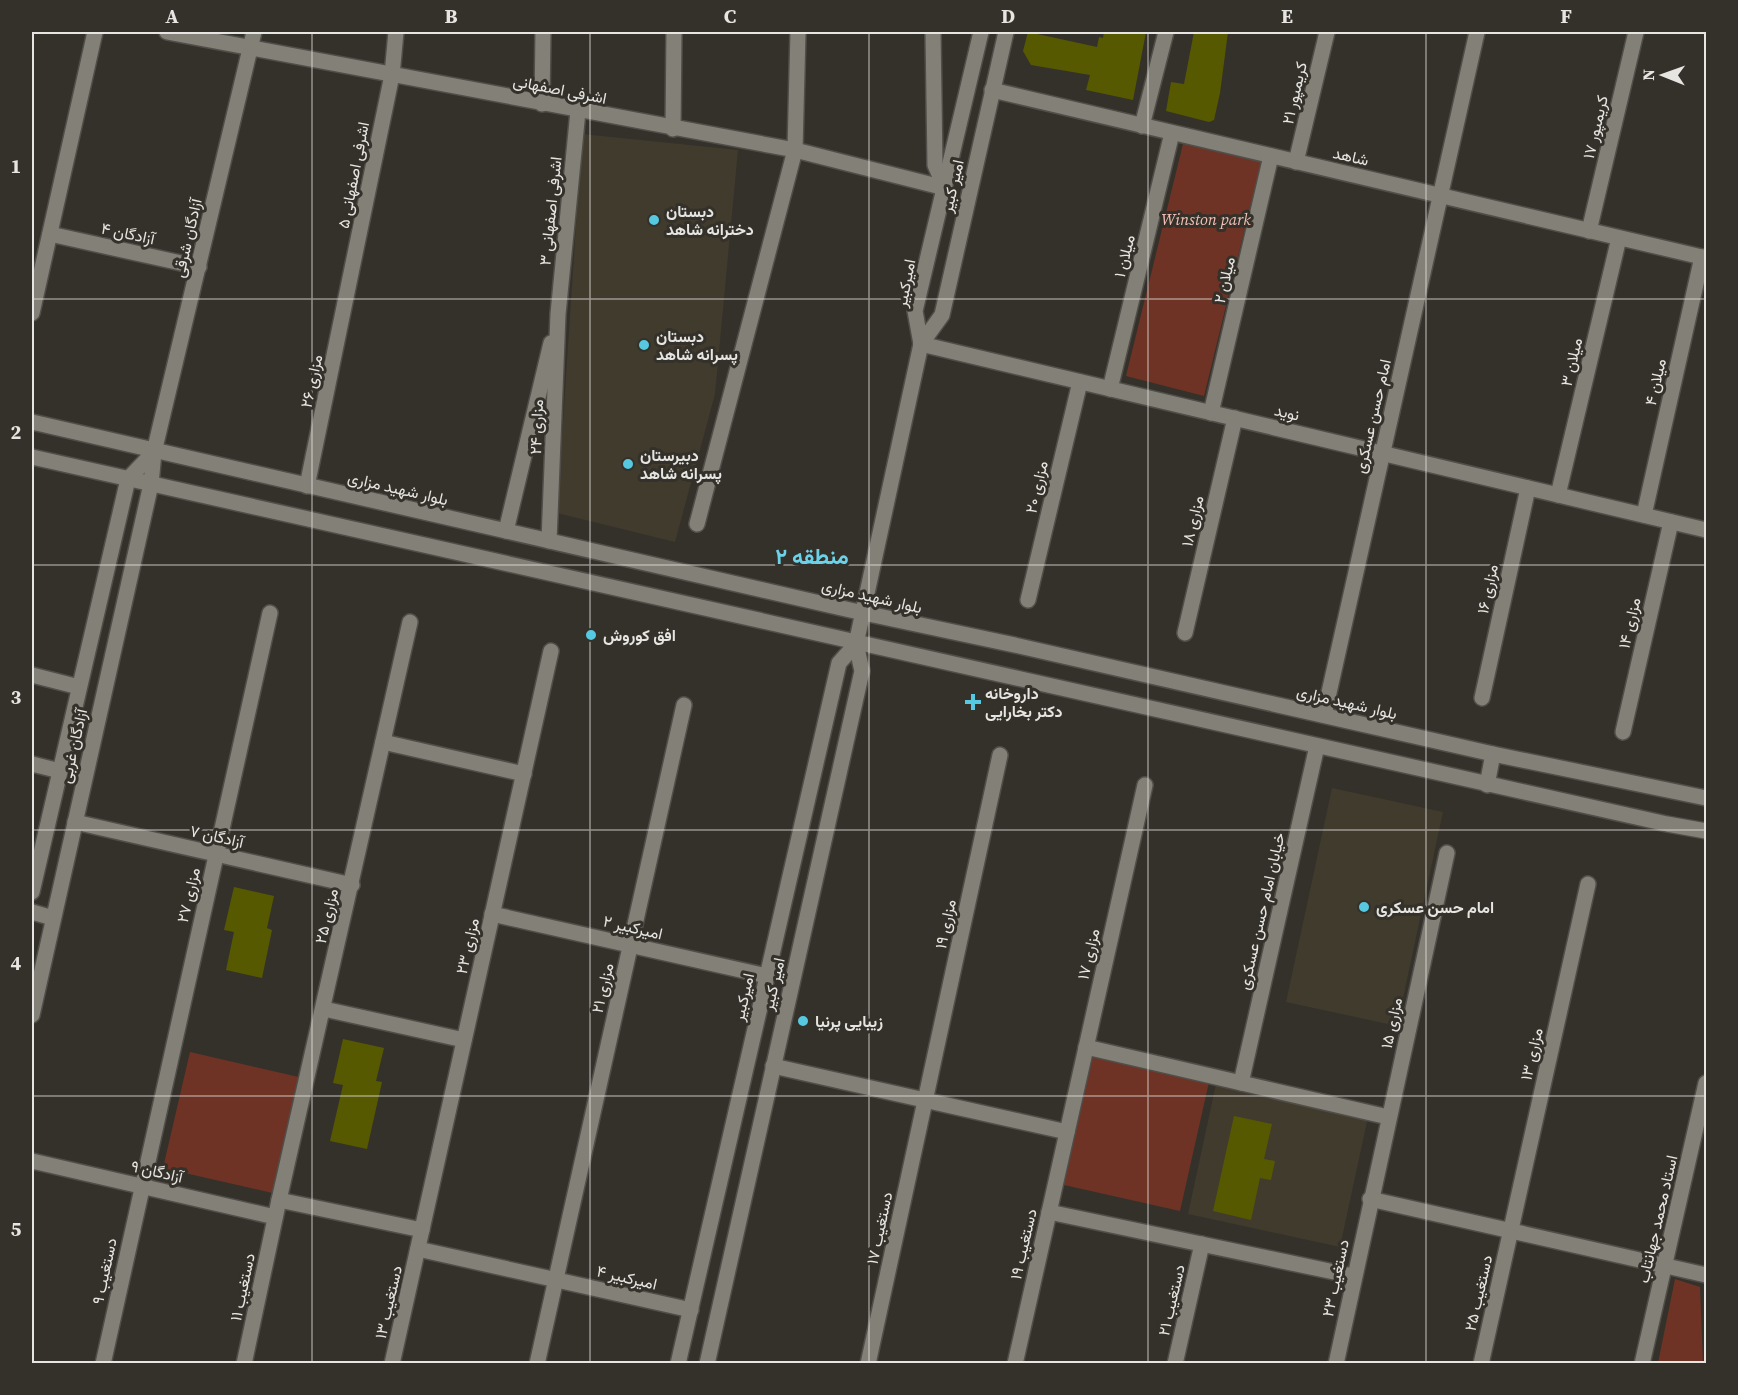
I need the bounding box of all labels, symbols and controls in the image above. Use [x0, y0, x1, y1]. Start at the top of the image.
text: A [165, 2, 179, 30]
text: B [444, 2, 458, 30]
text: C [724, 2, 736, 30]
text: D [1001, 2, 1015, 30]
text: E [1281, 2, 1293, 30]
text: F [1560, 2, 1572, 30]
north arrow [1633, 45, 1693, 105]
street label: کریمپور ۲۱ [1276, 60, 1313, 127]
text: N [1637, 68, 1659, 81]
street label: اشرفی اصفهانی [511, 69, 609, 109]
street label: کریمپور ۱۷ [1577, 93, 1614, 161]
street label: اشرفی اصفهانی ۵ [332, 120, 374, 230]
street label: شاهد [1331, 141, 1371, 171]
text: 1 [11, 152, 21, 180]
street label: اشرفی اصفهانی ۳ [533, 156, 567, 266]
street label: امیر کبیر [935, 157, 969, 216]
street label: آزادگان شرقی [167, 195, 207, 280]
place label: دبستان دخترانه شاهد [666, 200, 754, 240]
park label: Winston park [1161, 208, 1251, 230]
marker: دبستان دخترانه شاهد [647, 213, 661, 227]
street label: آزادگان ۴ [99, 217, 158, 250]
street label: میلان ۱ [1108, 232, 1140, 280]
street label: میلان ۲ [1208, 255, 1240, 305]
street label: امیرکبیر [889, 257, 920, 310]
place label: دبستان پسرانه شاهد [656, 325, 738, 366]
street label: میلان ۳ [1555, 336, 1587, 388]
marker: دبستان پسرانه شاهد [637, 338, 651, 352]
street label: مزاری ۲۶ [295, 352, 327, 410]
street label: میلان ۴ [1639, 356, 1671, 408]
street label: امام حسن عسکری [1348, 357, 1396, 475]
street label: نوید [1272, 398, 1302, 426]
street label: مزاری ۲۴ [524, 399, 548, 455]
text: 2 [11, 418, 22, 446]
place label: دبیرستان پسرانه شاهد [640, 444, 722, 485]
marker: دبیرستان پسرانه شاهد [621, 457, 635, 471]
street label: مزاری ۲۰ [1019, 459, 1053, 515]
street label: بلوار شهید مزاری [346, 466, 450, 510]
street label: مزاری ۱۸ [1175, 493, 1209, 549]
district label: منطقه ۲ [775, 541, 849, 571]
street label: مزاری ۱۶ [1471, 562, 1503, 616]
street label: بلوار شهید مزاری [820, 574, 924, 618]
street label: مزاری ۱۴ [1612, 595, 1646, 651]
place label: افق کوروش [603, 624, 676, 646]
marker: افق کوروش [584, 628, 598, 642]
street label: بلوار شهید مزاری [1295, 680, 1399, 724]
place label: داروخانه دکتر بخارایی [985, 682, 1062, 722]
text: 3 [11, 683, 22, 711]
marker: داروخانه دکتر بخارایی [966, 695, 980, 709]
street label: آزادگان غربی [54, 705, 93, 785]
street label: آزادگان ۷ [188, 819, 247, 853]
street label: خیابان امام حسن عسکری [1232, 830, 1290, 992]
street label: مزاری ۲۷ [171, 865, 205, 925]
street label: مزاری ۲۵ [309, 886, 343, 946]
place label: امام حسن عسکری [1376, 896, 1494, 918]
street label: مزاری ۱۹ [929, 897, 961, 951]
marker: امام حسن عسکری [1357, 900, 1371, 914]
street label: امیرکبیر ۲ [601, 909, 665, 945]
street label: مزاری ۲۳ [450, 916, 484, 976]
street label: مزاری ۱۷ [1071, 926, 1105, 982]
text: 4 [11, 949, 22, 977]
street label: امیر کبیر [756, 955, 790, 1014]
street label: مزاری ۲۱ [586, 961, 618, 1015]
street label: امیرکبیر [727, 971, 759, 1024]
street label: مزاری ۱۵ [1375, 995, 1407, 1051]
place label: زیبایی پرنیا [815, 1010, 883, 1033]
marker: زیبایی پرنیا [796, 1014, 810, 1028]
street label: مزاری ۱۳ [1514, 1026, 1548, 1082]
street label: استاد محمد جهانتاب [1632, 1153, 1682, 1285]
street label: آزادگان ۹ [129, 1154, 186, 1188]
street label: دستغیب ۱۷ [861, 1190, 897, 1266]
street label: دستغیب ۱۹ [1004, 1206, 1042, 1282]
text: 5 [11, 1215, 22, 1243]
street label: دستغیب ۹ [86, 1236, 122, 1306]
street label: دستغیب ۲۳ [1316, 1237, 1354, 1319]
street label: دستغیب ۱۱ [224, 1251, 260, 1323]
street label: دستغیب ۲۵ [1459, 1253, 1497, 1333]
street label: امیرکبیر ۴ [595, 1259, 659, 1295]
street label: دستغیب ۲۱ [1152, 1262, 1190, 1338]
street label: دستغیب ۱۳ [369, 1263, 407, 1341]

